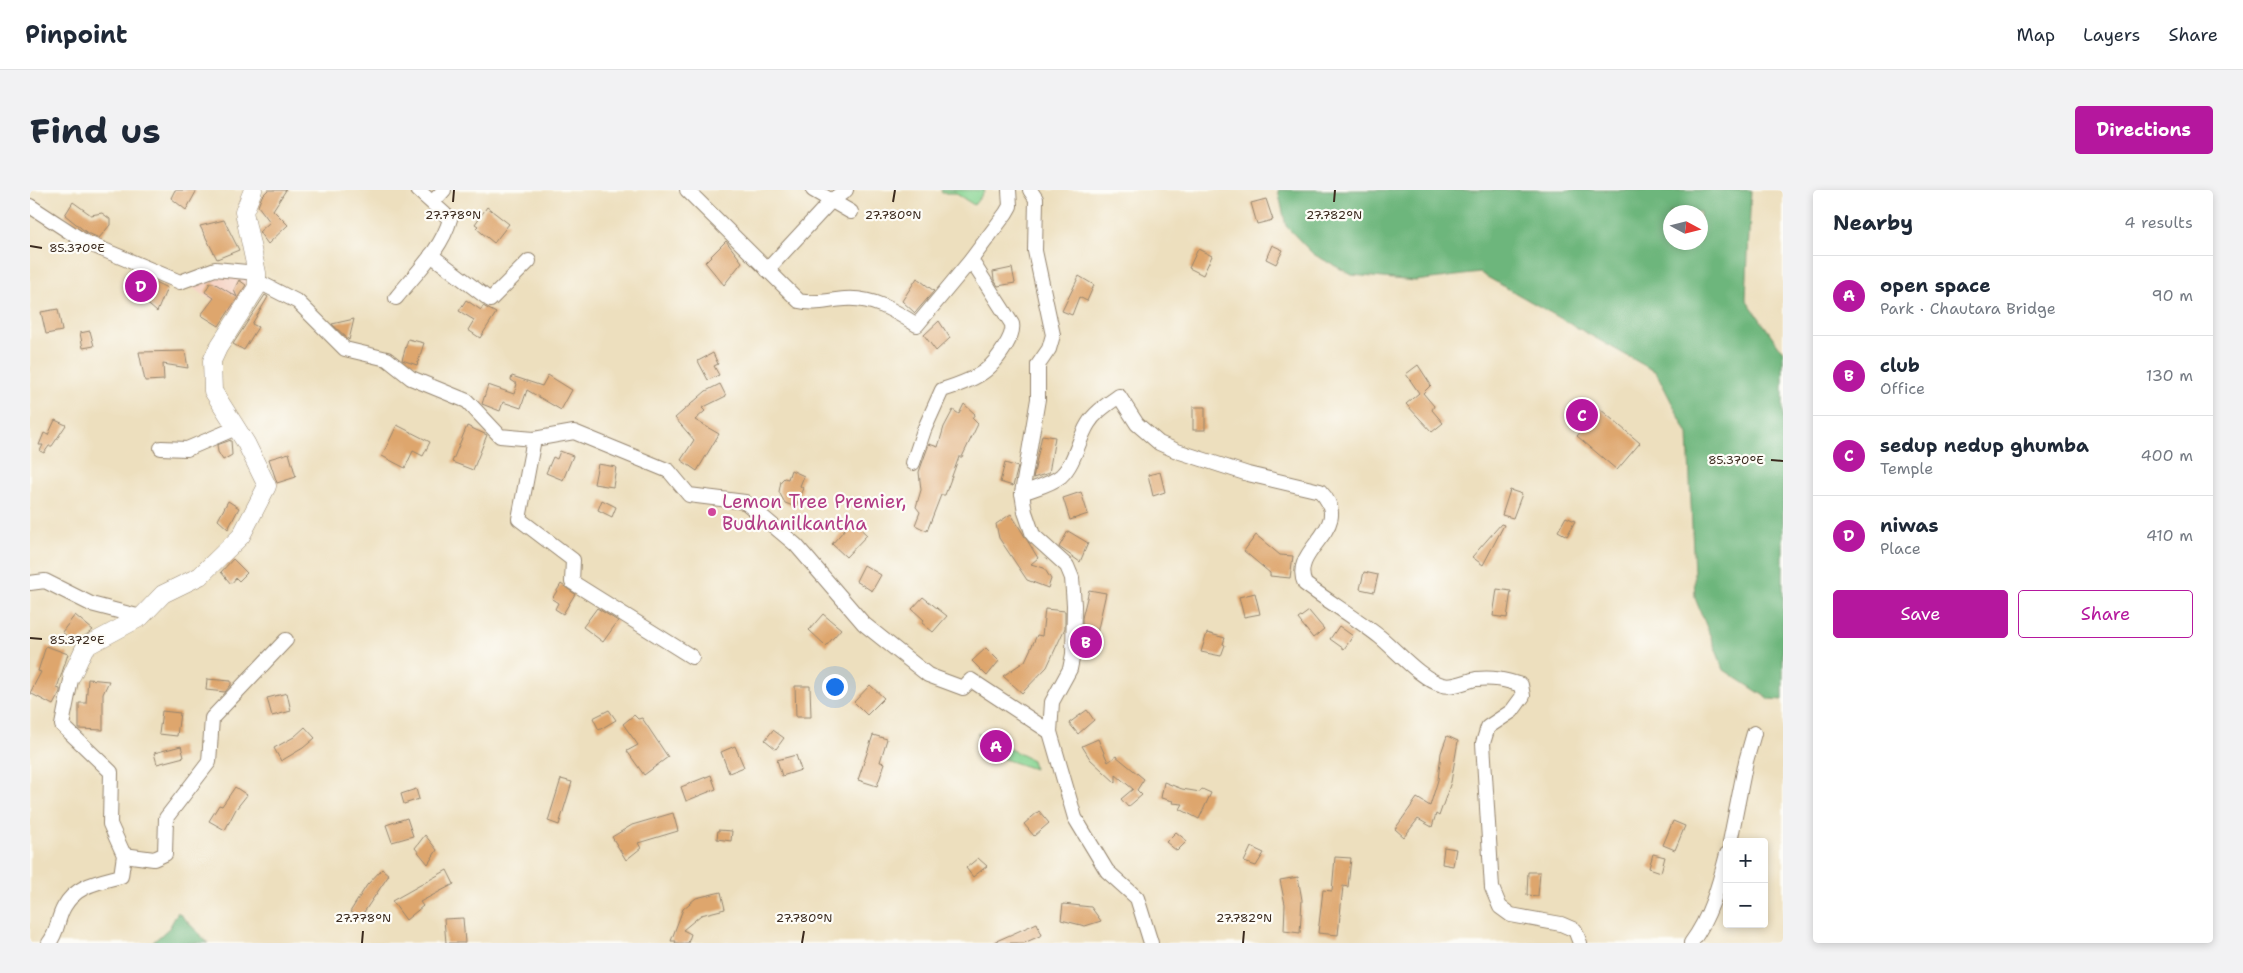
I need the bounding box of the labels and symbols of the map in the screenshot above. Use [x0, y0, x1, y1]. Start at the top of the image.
north arrow [1663, 205, 1708, 250]
text: 27.778°N [425, 207, 481, 223]
text: 27.780°N [865, 207, 921, 223]
text: 27.782°N [1306, 207, 1362, 223]
text: 85.370°E [49, 240, 105, 256]
pin: D [125, 267, 157, 305]
pin: C [1566, 396, 1598, 434]
text: 85.370°E [1708, 452, 1764, 468]
place label: Lemon Tree Premier, Budhanilkantha [722, 489, 906, 536]
marker: Lemon Tree Premier, Budhanilkantha [706, 506, 718, 518]
pin: B [1070, 623, 1102, 661]
text: 85.372°E [50, 632, 104, 648]
your location [822, 674, 848, 700]
pin: A [980, 727, 1012, 765]
text: 27.778°N [335, 910, 391, 926]
text: 27.780°N [776, 910, 832, 926]
text: 27.782°N [1216, 910, 1272, 926]

